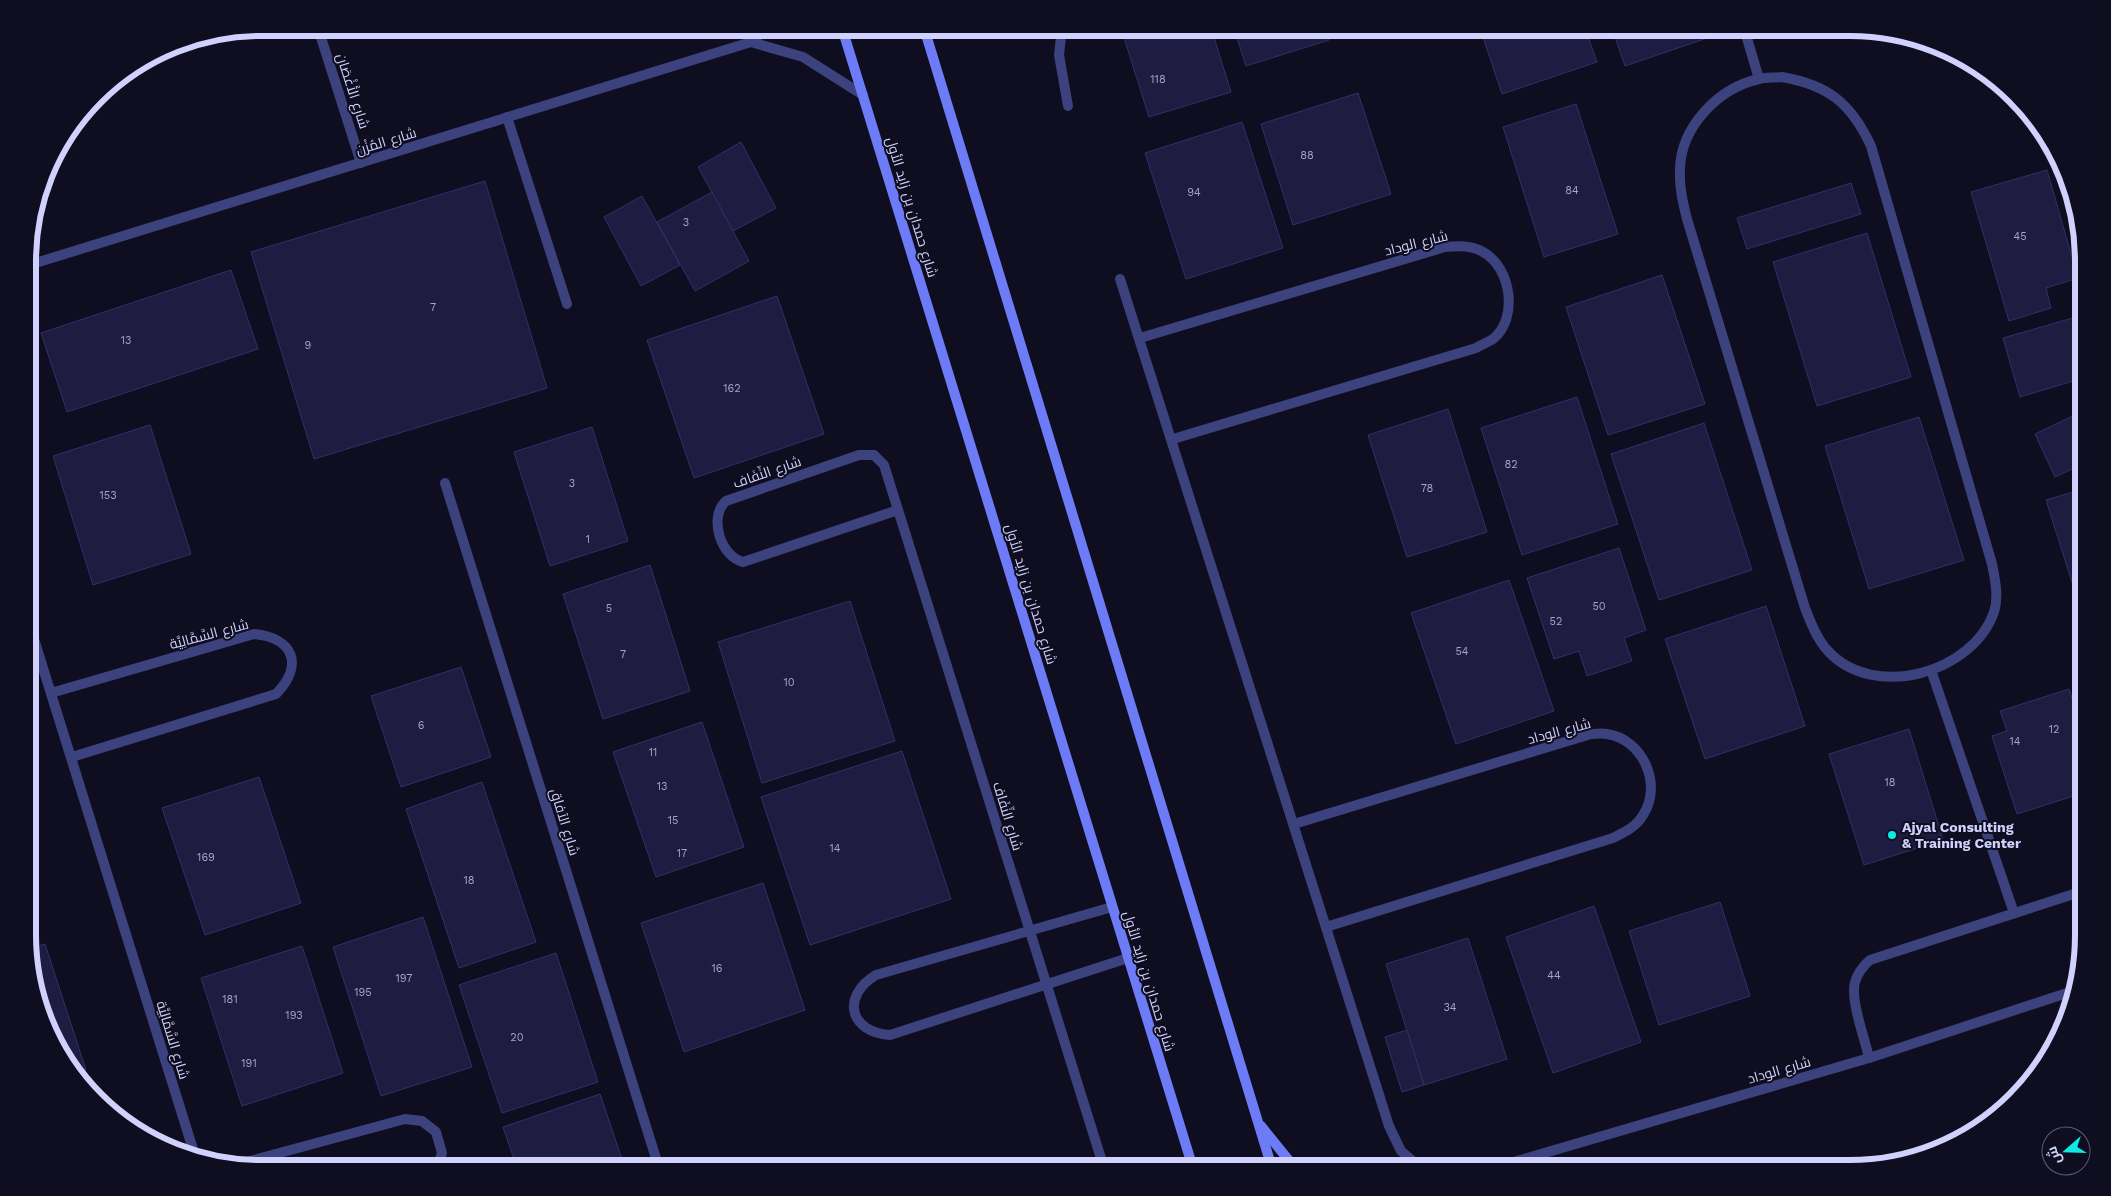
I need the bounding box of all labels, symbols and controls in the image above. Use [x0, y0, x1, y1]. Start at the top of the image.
street label: شارع الأَغْصَان [332, 51, 373, 131]
house number: 118 [1150, 73, 1166, 86]
street label: شارع المُزْن [354, 124, 419, 159]
street label: شارع حمدان بن زايد الأول [882, 135, 941, 279]
house number: 88 [1300, 149, 1314, 162]
house number: 84 [1565, 184, 1579, 197]
house number: 94 [1187, 186, 1201, 199]
house number: 3 [683, 216, 689, 229]
street label: شارع الوداد [1383, 227, 1450, 260]
house number: 45 [2013, 230, 2027, 243]
house number: 7 [430, 301, 436, 314]
house number: 13 [121, 334, 131, 347]
house number: 9 [305, 339, 312, 352]
house number: 162 [723, 382, 741, 395]
street label: شارع النِّفَاف [730, 452, 804, 492]
house number: 82 [1504, 458, 1518, 471]
house number: 3 [569, 477, 575, 490]
house number: 78 [1421, 482, 1434, 495]
house number: 153 [99, 489, 117, 502]
street label: شارع حمدان بن زايد الأول [1001, 522, 1060, 666]
house number: 1 [586, 533, 590, 546]
house number: 50 [1592, 600, 1606, 613]
house number: 5 [606, 602, 612, 615]
house number: 52 [1550, 615, 1562, 628]
street label: شارع السَّمَّالِيَّة [168, 616, 251, 653]
house number: 54 [1455, 645, 1469, 658]
house number: 7 [620, 648, 626, 661]
house number: 10 [783, 676, 795, 689]
street label: شارع الوداد [1526, 715, 1593, 748]
house number: 6 [418, 719, 425, 732]
house number: 12 [2049, 723, 2059, 736]
house number: 14 [2009, 735, 2021, 748]
house number: 11 [649, 746, 657, 759]
house number: 18 [1884, 776, 1896, 789]
street label: شارع النِّفَاف [989, 779, 1027, 853]
house number: 13 [657, 780, 667, 793]
street label: شارع الآفاق [546, 786, 583, 858]
house number: 15 [668, 814, 678, 827]
place label: Ajyal Consulting & Training Center [1902, 819, 2021, 851]
marker: Ajyal Consulting & Training Center [1886, 829, 1898, 841]
house number: 14 [829, 842, 841, 855]
house number: 17 [677, 847, 687, 860]
house number: 169 [197, 851, 215, 864]
house number: 18 [463, 874, 475, 887]
street label: شارع حمدان بن زايد الأول [1119, 909, 1178, 1053]
house number: 16 [712, 962, 723, 975]
house number: 44 [1547, 969, 1561, 982]
house number: 197 [395, 972, 413, 985]
house number: 195 [354, 986, 372, 999]
house number: 181 [222, 993, 238, 1006]
street label: شارع السَّمَّالِيَّة [153, 999, 193, 1081]
house number: 34 [1443, 1001, 1457, 1014]
house number: 193 [285, 1009, 303, 1022]
house number: 20 [510, 1031, 524, 1044]
street label: شارع الوداد [1746, 1053, 1813, 1088]
house number: 191 [241, 1057, 257, 1070]
north arrow [2041, 1126, 2091, 1176]
text: ش [2043, 1144, 2065, 1167]

